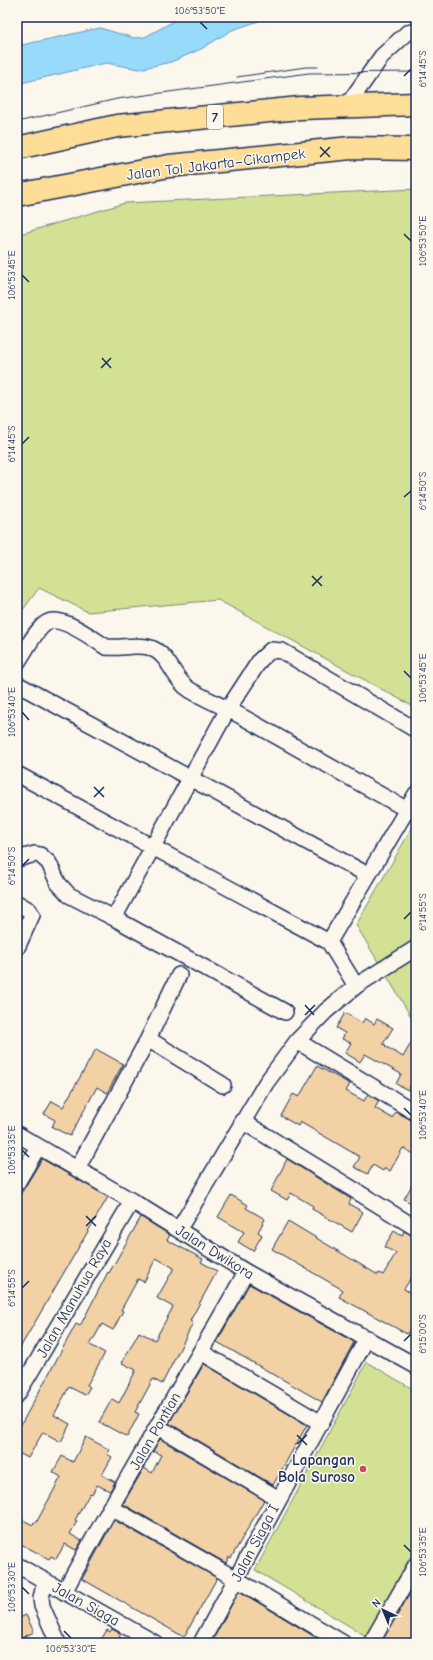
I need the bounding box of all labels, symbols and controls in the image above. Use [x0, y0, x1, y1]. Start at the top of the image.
text: 106°53'50"E [175, 5, 225, 17]
text: 6°14'45"S [417, 50, 429, 88]
road number: 7 [207, 105, 223, 129]
street label: Jalan Tol Jakarta–Cikampek [126, 144, 307, 184]
text: 106°53'50"E [417, 216, 429, 266]
text: 106°53'45"E [6, 250, 18, 300]
text: 6°14'45"S [6, 425, 18, 463]
text: 6°14'50"S [417, 471, 429, 510]
text: 106°53'45"E [417, 653, 429, 703]
text: 106°53'40"E [6, 687, 18, 737]
text: 6°14'50"S [6, 846, 18, 885]
text: 6°14'55"S [417, 893, 429, 931]
text: 106°53'40"E [417, 1090, 429, 1140]
text: 106°53'35"E [6, 1125, 18, 1175]
street label: Jalan Dwikora [172, 1221, 258, 1283]
street label: Jalan Manuhua Raya [33, 1235, 115, 1361]
text: 6°14'55"S [6, 1269, 18, 1307]
text: 6°15'00"S [417, 1314, 429, 1354]
street label: Jalan Pontian [126, 1389, 184, 1473]
place label: Lapangan Bola Suroso [278, 1451, 355, 1486]
marker: Lapangan Bola Suroso [358, 1464, 368, 1474]
street label: Jalan Siaga I [227, 1501, 283, 1585]
text: 106°53'35"E [417, 1527, 429, 1577]
text: 106°53'30"E [6, 1562, 18, 1612]
street label: Jalan Siaga [49, 1578, 123, 1630]
north arrow [363, 1590, 403, 1630]
text: N [369, 1596, 384, 1610]
text: 106°53'30"E [46, 1643, 96, 1655]

